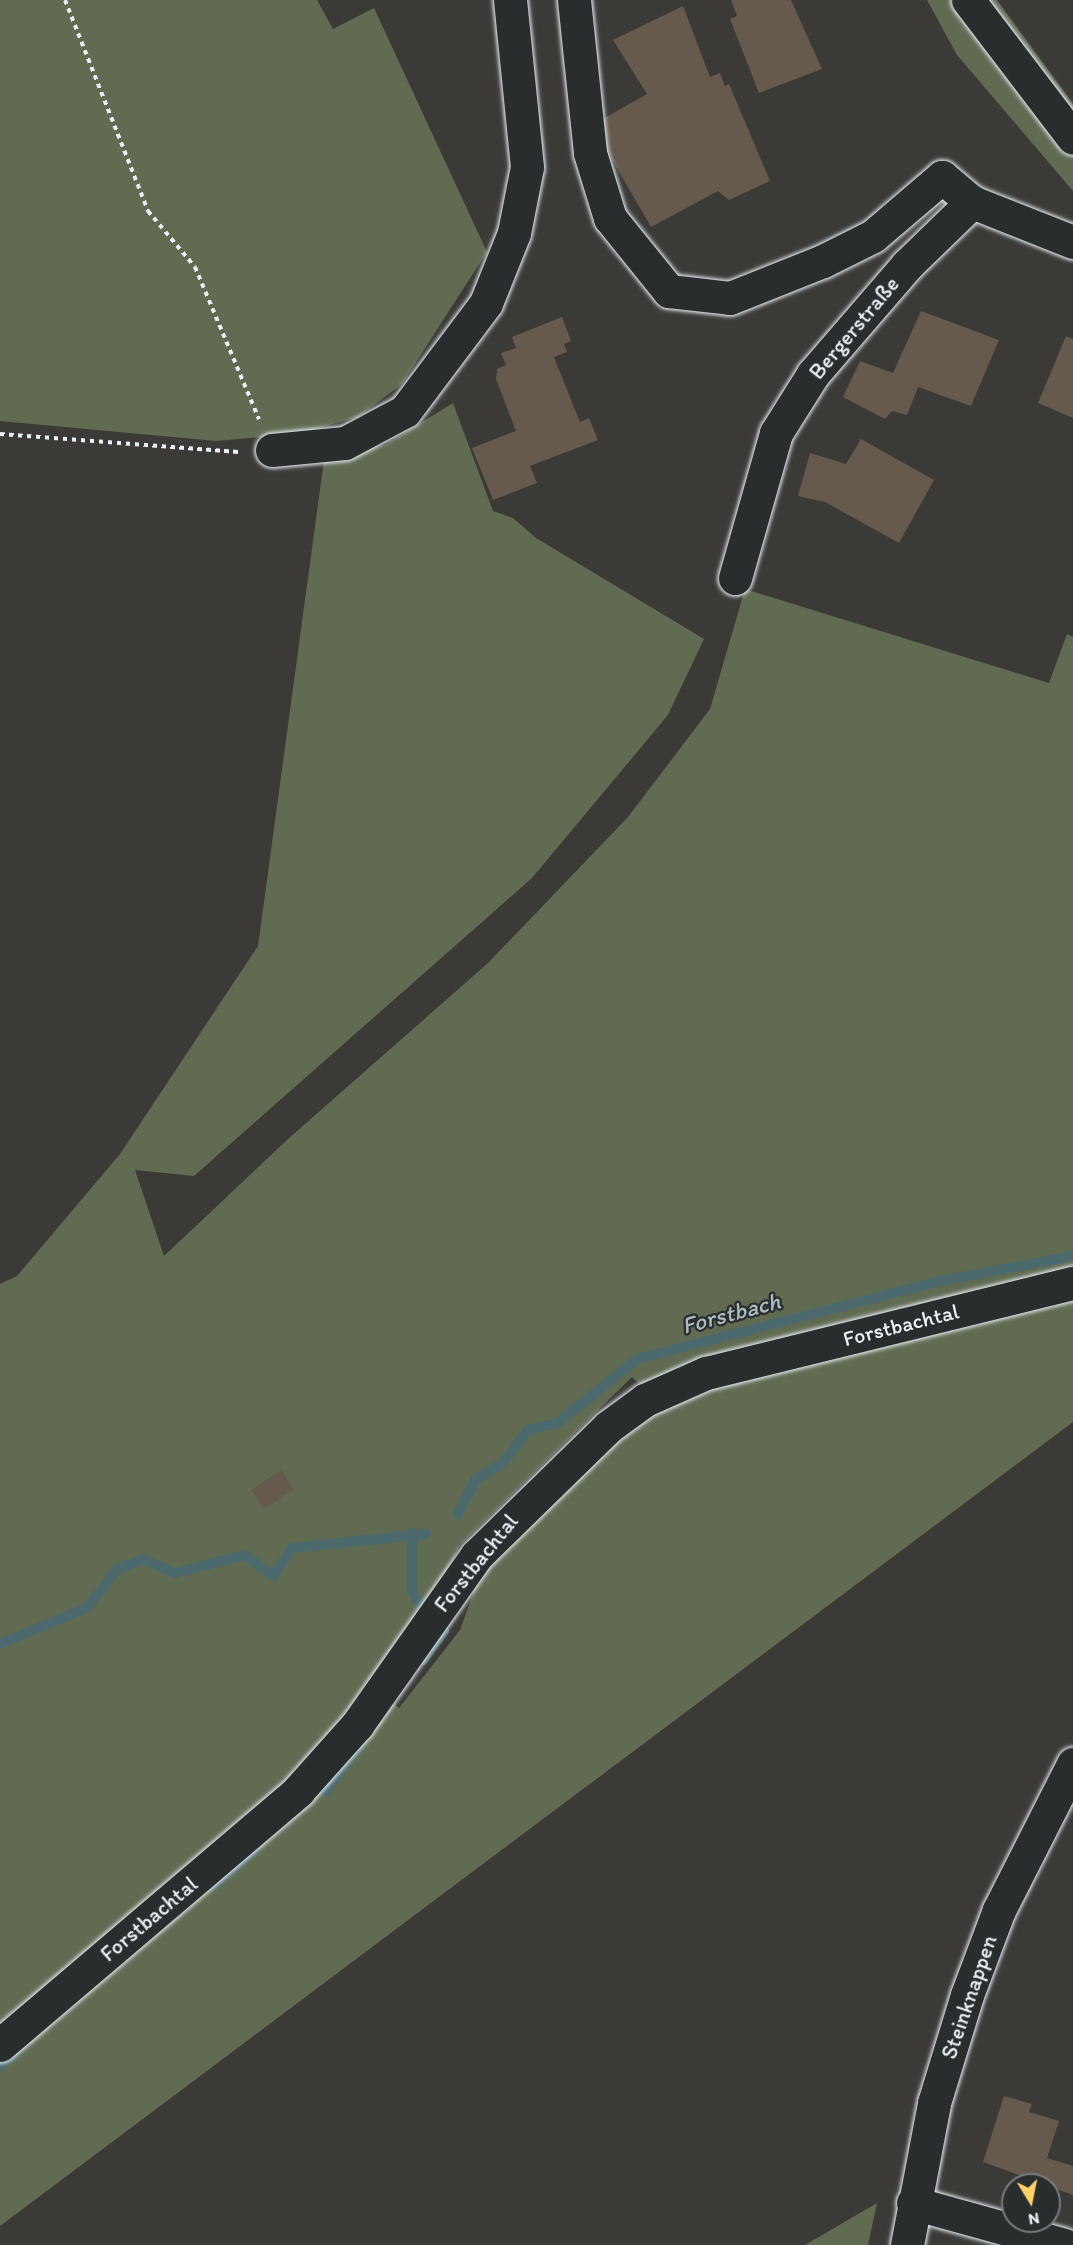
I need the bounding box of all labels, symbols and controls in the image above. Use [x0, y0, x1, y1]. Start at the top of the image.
street label: Bergerstraße [803, 271, 905, 385]
water label: Forstbach [678, 1286, 784, 1340]
street label: Forstbachtal [840, 1298, 962, 1352]
street label: Forstbachtal [428, 1509, 524, 1617]
street label: Forstbachtal [95, 1871, 203, 1967]
street label: Steinknappen [936, 1932, 1002, 2062]
north arrow [1001, 2173, 1061, 2233]
text: N [1027, 2209, 1041, 2230]

